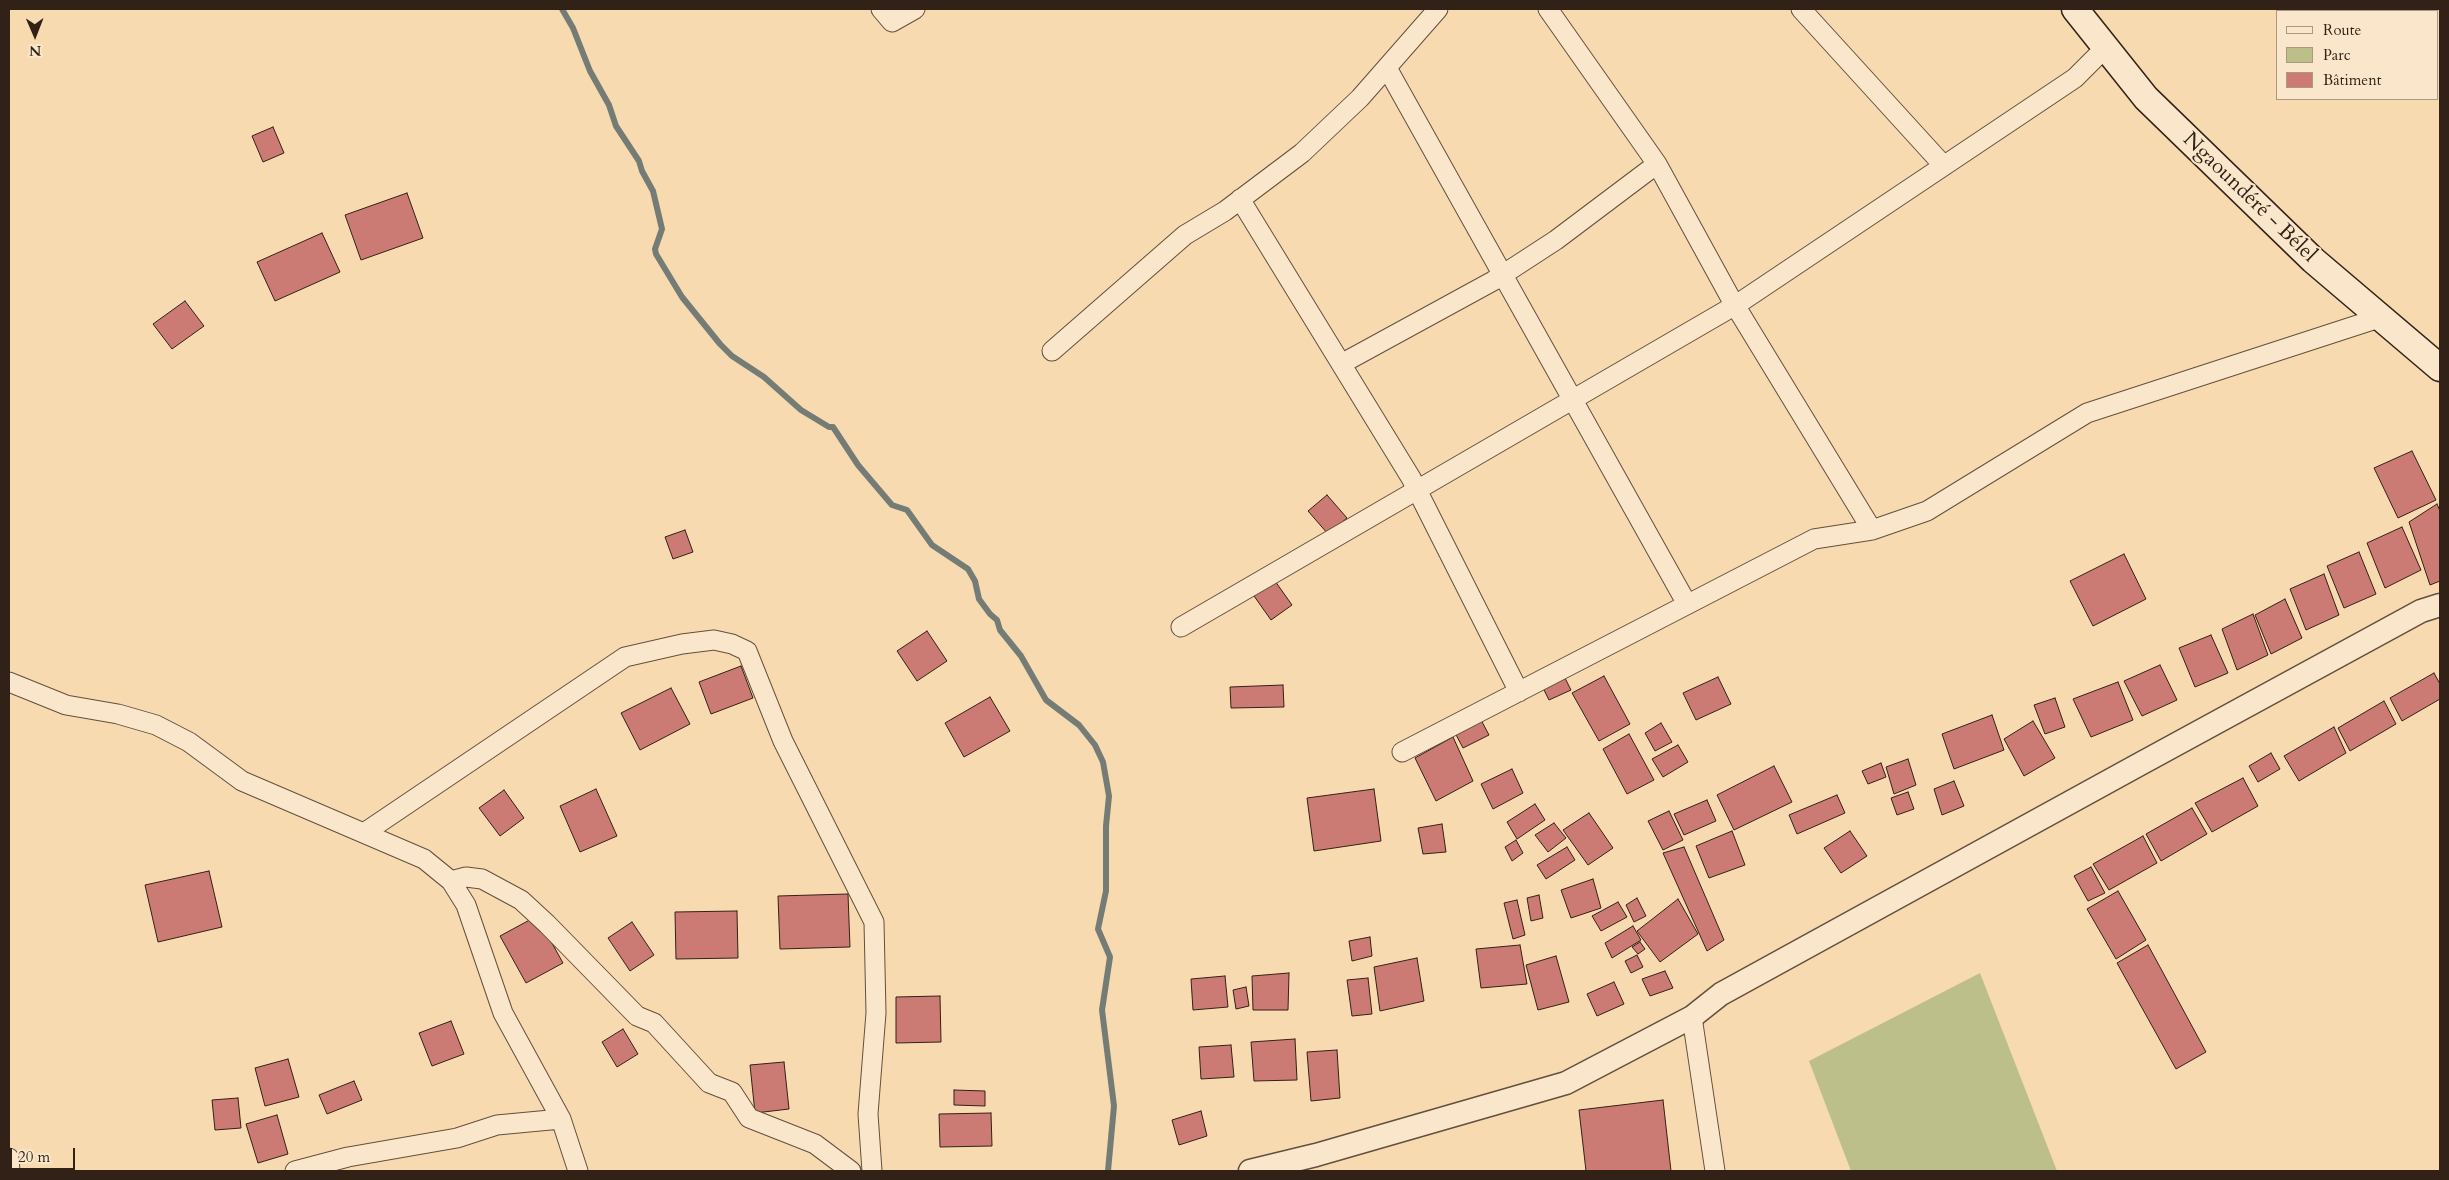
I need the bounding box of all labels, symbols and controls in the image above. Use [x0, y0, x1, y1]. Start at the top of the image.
north arrow [10, 10, 60, 60]
legend [2276, 10, 2439, 100]
text: Route [2323, 20, 2361, 40]
text: N [29, 41, 42, 60]
text: Parc [2323, 45, 2351, 65]
text: Bâtiment [2323, 70, 2381, 90]
street label: Ngaoundéré - Bélel [2177, 128, 2321, 268]
scale bar [12, 1138, 78, 1170]
text: 20 m [18, 1147, 50, 1167]

